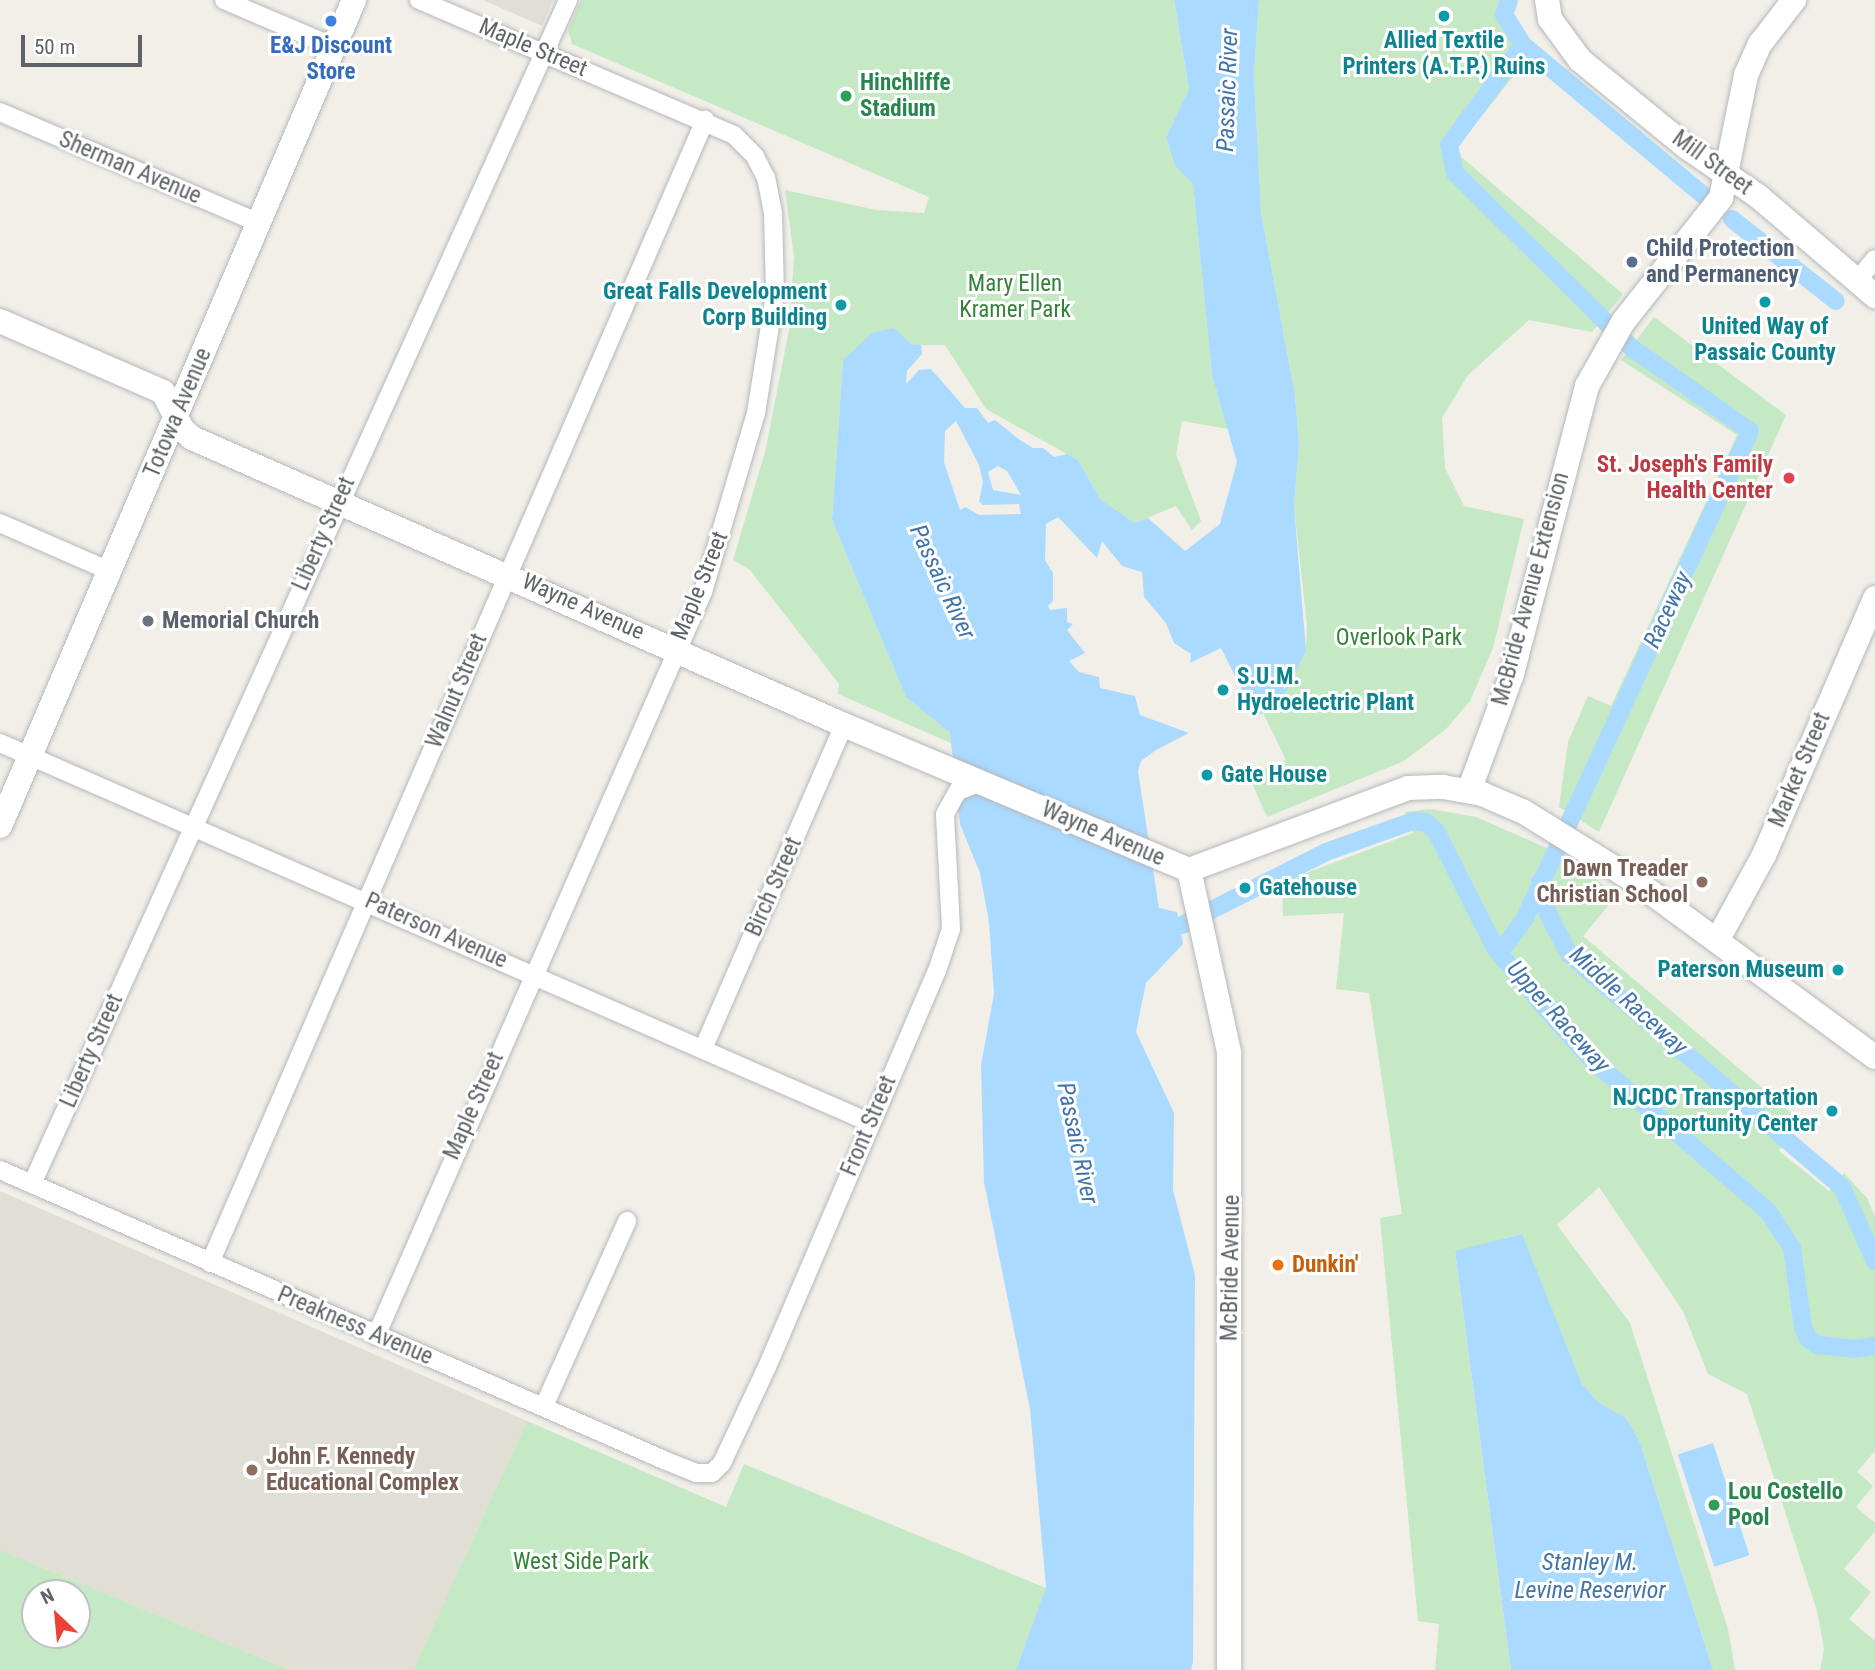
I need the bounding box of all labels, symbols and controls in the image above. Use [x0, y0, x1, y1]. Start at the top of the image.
marker: Allied Textile Printers (A.T.P.) Ruins [1436, 8, 1452, 24]
marker: E&J Discount Store [323, 13, 339, 29]
street label: Maple Street [475, 13, 591, 83]
scale bar [24, 21, 145, 65]
place label: Allied Textile Printers (A.T.P.) Ruins [1343, 27, 1545, 81]
water label: Passaic River [1211, 28, 1245, 152]
place label: E&J Discount Store [270, 32, 392, 86]
text: 50 m [34, 35, 75, 59]
place label: Hinchliffe Stadium [860, 69, 951, 123]
marker: Hinchliffe Stadium [838, 88, 854, 104]
street label: Mill Street [1667, 125, 1757, 201]
street label: Sherman Avenue [55, 126, 205, 210]
place label: Child Protection and Permanency [1646, 235, 1799, 289]
marker: Child Protection and Permanency [1624, 254, 1640, 270]
park label: Mary Ellen Kramer Park [959, 270, 1071, 324]
place label: Great Falls Development Corp Building [603, 278, 827, 332]
marker: United Way of Passaic County [1757, 294, 1773, 310]
marker: Great Falls Development Corp Building [833, 297, 849, 313]
place label: United Way of Passaic County [1694, 313, 1836, 367]
street label: Totowa Avenue [138, 344, 218, 482]
place label: St. Joseph's Family Health Center [1597, 451, 1773, 505]
marker: St. Joseph's Family Health Center [1779, 468, 1799, 488]
street label: McBride Avenue Extension [1487, 469, 1575, 709]
street label: Liberty Street [287, 473, 361, 595]
water label: Passaic River [903, 520, 981, 644]
street label: Maple Street [666, 528, 734, 644]
water label: Raceway [1638, 567, 1698, 653]
street label: Wayne Avenue [518, 568, 648, 646]
place label: Memorial Church [162, 607, 319, 635]
marker: Memorial Church [140, 613, 156, 629]
park label: Overlook Park [1336, 624, 1462, 652]
street label: Walnut Street [421, 630, 493, 752]
place label: S.U.M. Hydroelectric Plant [1237, 663, 1414, 717]
marker: S.U.M. Hydroelectric Plant [1215, 682, 1231, 698]
street label: Market Street [1763, 708, 1837, 832]
place label: Gate House [1221, 761, 1327, 789]
marker: Gate House [1199, 767, 1215, 783]
street label: Wayne Avenue [1037, 796, 1169, 872]
street label: Birch Street [740, 833, 808, 941]
place label: Dawn Treader Christian School [1536, 855, 1688, 909]
place label: Gatehouse [1259, 874, 1357, 902]
marker: Dawn Treader Christian School [1694, 874, 1710, 890]
marker: Gatehouse [1237, 880, 1253, 896]
street label: Paterson Avenue [361, 887, 511, 975]
water label: Middle Raceway [1563, 941, 1693, 1061]
water label: Upper Raceway [1500, 955, 1616, 1079]
place label: Paterson Museum [1657, 956, 1824, 984]
marker: Paterson Museum [1830, 962, 1846, 978]
street label: Liberty Street [55, 990, 129, 1112]
street label: Maple Street [438, 1048, 510, 1164]
street label: Front Street [836, 1072, 902, 1180]
water label: Passaic River [1050, 1080, 1104, 1206]
place label: NJCDC Transportation Opportunity Center [1612, 1084, 1818, 1138]
marker: NJCDC Transportation Opportunity Center [1824, 1103, 1840, 1119]
street label: McBride Avenue [1216, 1195, 1246, 1341]
place label: Dunkin' [1292, 1251, 1359, 1279]
marker: Dunkin' [1270, 1257, 1286, 1273]
street label: Preakness Avenue [273, 1281, 437, 1371]
place label: John F. Kennedy Educational Complex [266, 1443, 459, 1497]
marker: John F. Kennedy Educational Complex [244, 1462, 260, 1478]
place label: Lou Costello Pool [1728, 1478, 1843, 1532]
marker: Lou Costello Pool [1706, 1497, 1722, 1513]
park label: West Side Park [513, 1548, 649, 1576]
water label: Stanley M. Levine Reservior [1515, 1549, 1665, 1605]
north arrow [21, 1579, 91, 1649]
text: N [37, 1584, 58, 1609]

